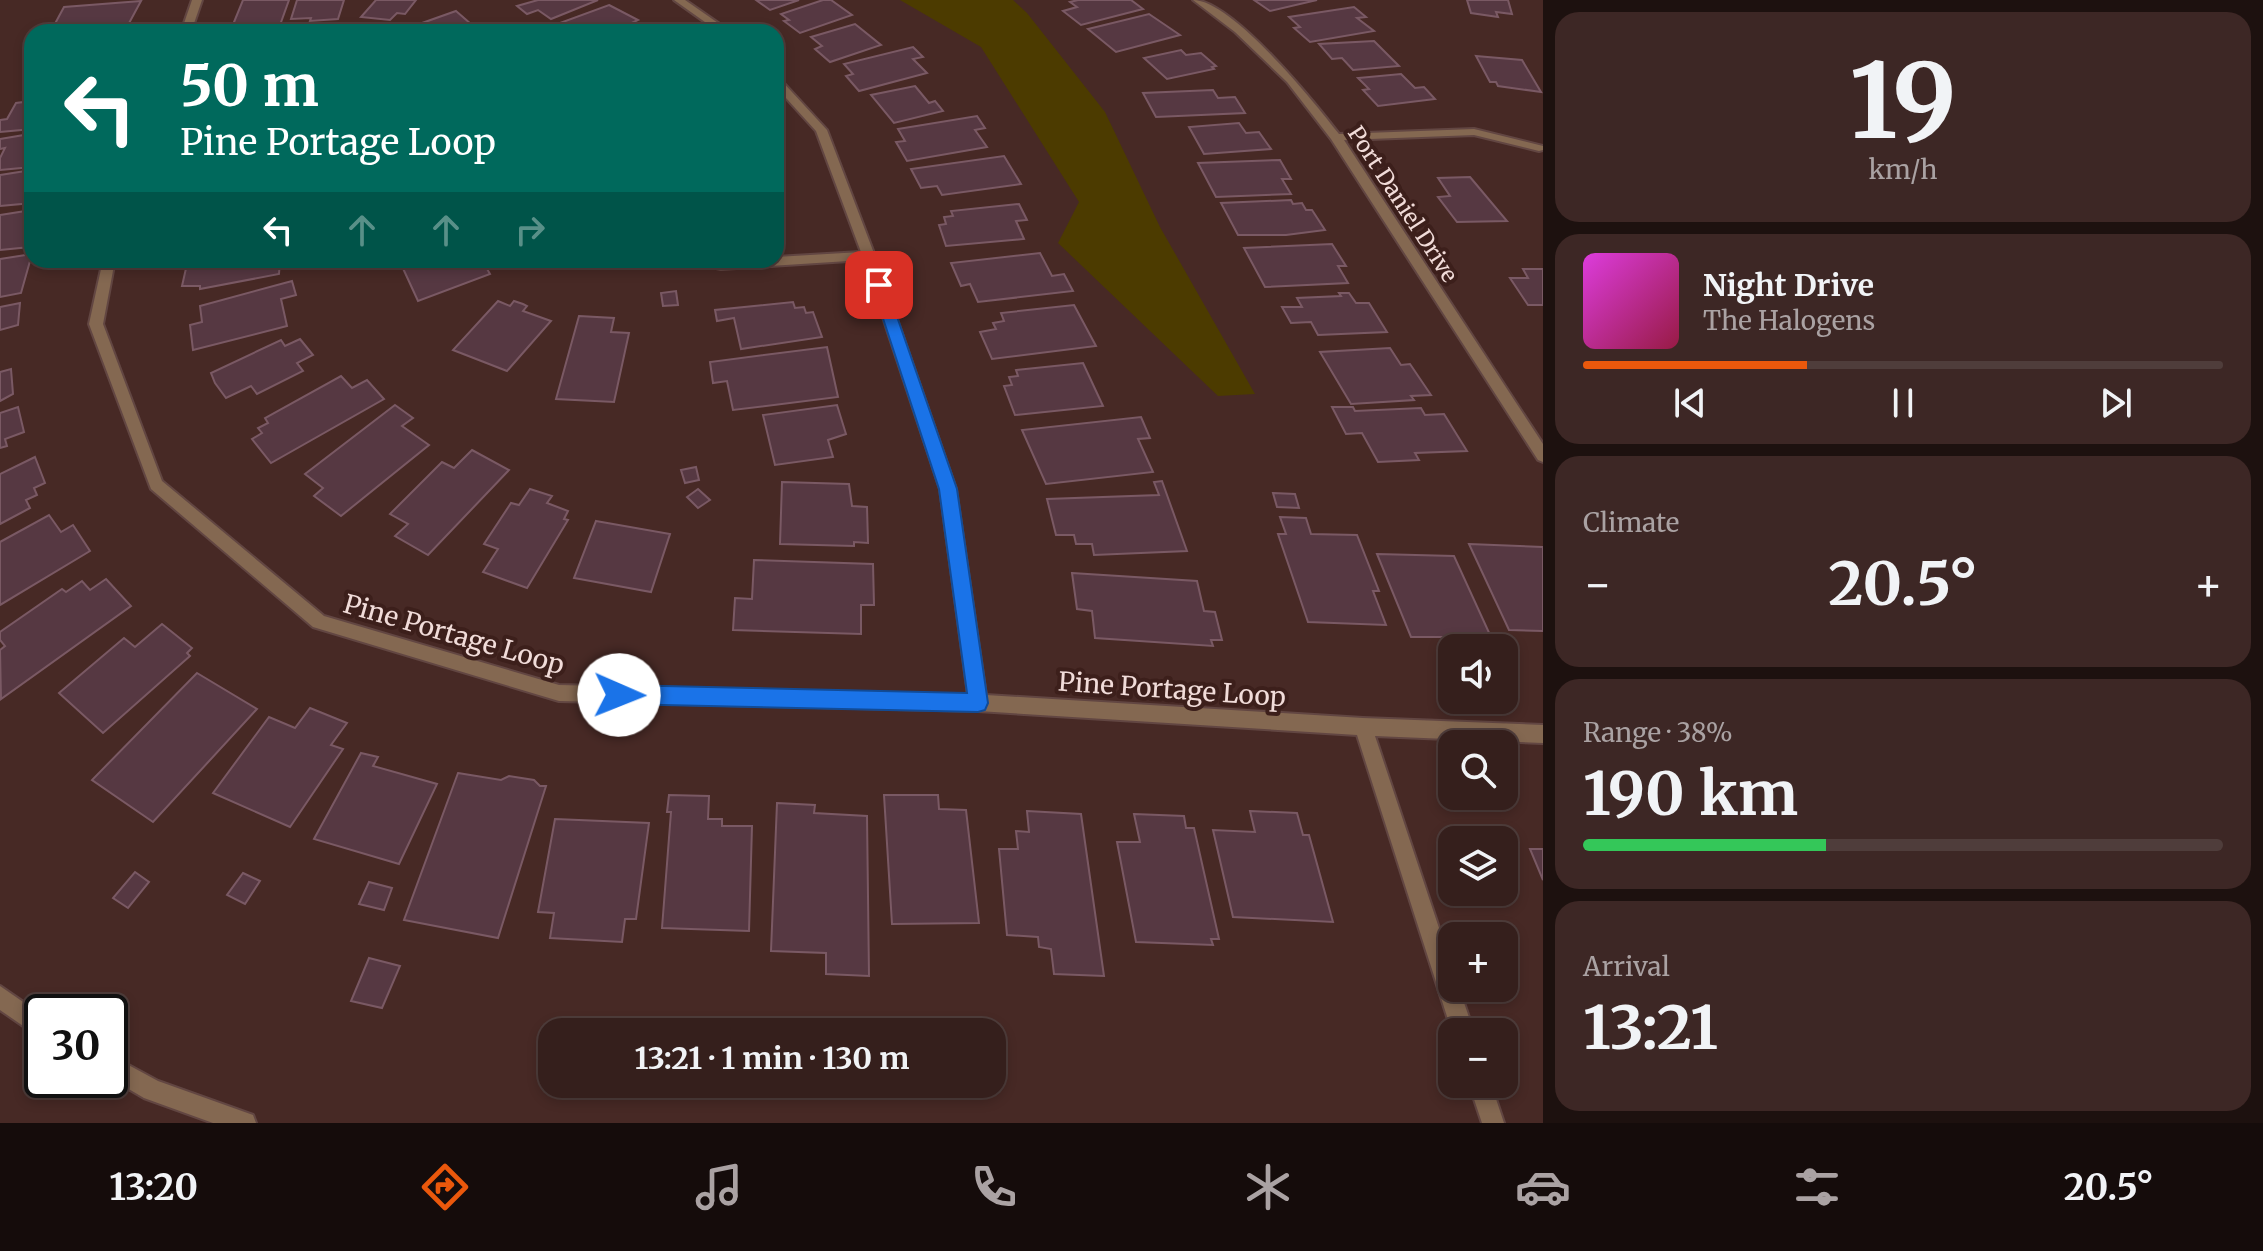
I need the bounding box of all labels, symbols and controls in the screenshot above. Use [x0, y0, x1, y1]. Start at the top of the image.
text: 19 [1849, 36, 1957, 166]
text: 50 m [180, 51, 319, 121]
icon: left [48, 56, 152, 160]
text: Pine Portage Loop [180, 120, 496, 165]
street label: Port Daniel Drive [1342, 121, 1464, 287]
text: km/h [1869, 153, 1937, 186]
icon: left [256, 208, 300, 252]
icon: ahead [340, 208, 384, 252]
icon: ahead [424, 208, 468, 252]
icon: right [508, 208, 552, 252]
pin [845, 251, 913, 319]
icon: arrive [857, 263, 901, 307]
text: Night Drive [1703, 266, 1874, 304]
text: The Halogens [1703, 304, 1875, 337]
icon: previous [1668, 381, 1712, 425]
icon: pause [1881, 381, 1925, 425]
icon: next [2094, 381, 2138, 425]
text: Climate [1583, 506, 1679, 539]
text: 20.5° [1828, 546, 1978, 621]
text: − [1583, 557, 1612, 612]
text: + [2194, 557, 2223, 612]
street label: Pine Portage Loop [340, 587, 568, 681]
map controls [1438, 634, 1518, 1098]
button: sound [1438, 634, 1518, 714]
position arrow [577, 653, 661, 737]
street label: Pine Portage Loop [1057, 665, 1287, 713]
text: Range · 38% [1583, 716, 1733, 749]
button: search [1438, 730, 1518, 810]
text: 190 km [1583, 756, 1798, 831]
button: layers [1438, 826, 1518, 906]
button: + [1438, 922, 1518, 1002]
text: Arrival [1583, 950, 1670, 983]
text: 13:21 [1583, 990, 1718, 1065]
speed limit sign: 30 [24, 994, 128, 1098]
button: − [1438, 1018, 1518, 1098]
text: 13:21 · 1 min · 130 m [634, 1039, 910, 1077]
icon: directions [417, 1159, 473, 1215]
icon: music [691, 1159, 747, 1215]
icon: phone [966, 1159, 1022, 1215]
icon: climate [1240, 1159, 1296, 1215]
icon: car [1515, 1159, 1571, 1215]
icon: filters [1789, 1159, 1845, 1215]
text: 13:20 [109, 1165, 198, 1210]
text: 20.5° [2064, 1165, 2154, 1210]

